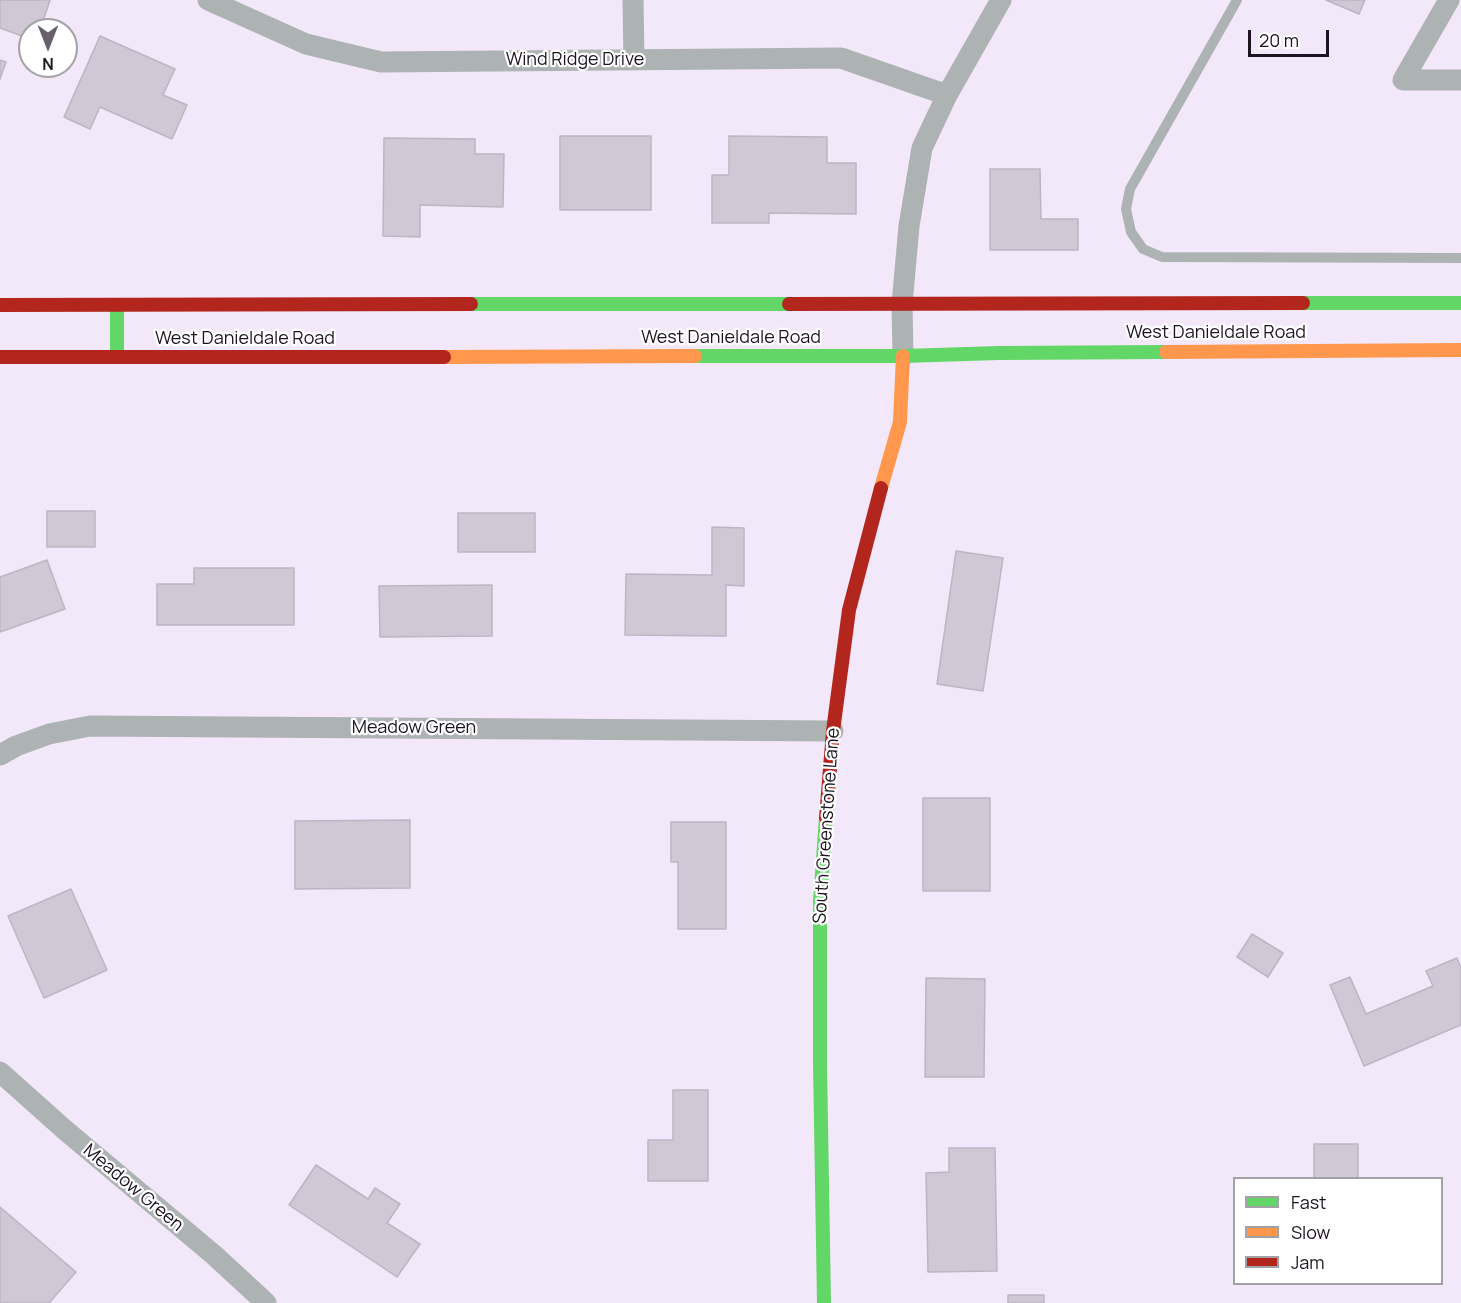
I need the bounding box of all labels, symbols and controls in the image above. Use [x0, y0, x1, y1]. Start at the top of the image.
north arrow [18, 18, 78, 78]
scale bar [1251, 18, 1332, 56]
text: 20 m [1259, 28, 1299, 52]
street label: Wind Ridge Drive [506, 49, 644, 71]
text: N [42, 53, 54, 75]
street label: West Danieldale Road [1126, 322, 1306, 344]
street label: West Danieldale Road [641, 327, 821, 349]
street label: West Danieldale Road [155, 328, 335, 350]
street label: Meadow Green [352, 717, 476, 739]
street label: South Greenstone Lane [809, 727, 845, 925]
street label: Meadow Green [78, 1140, 188, 1236]
legend [1233, 1177, 1443, 1285]
text: Fast [1291, 1190, 1326, 1214]
text: Slow [1291, 1220, 1330, 1244]
text: Jam [1291, 1250, 1325, 1274]

